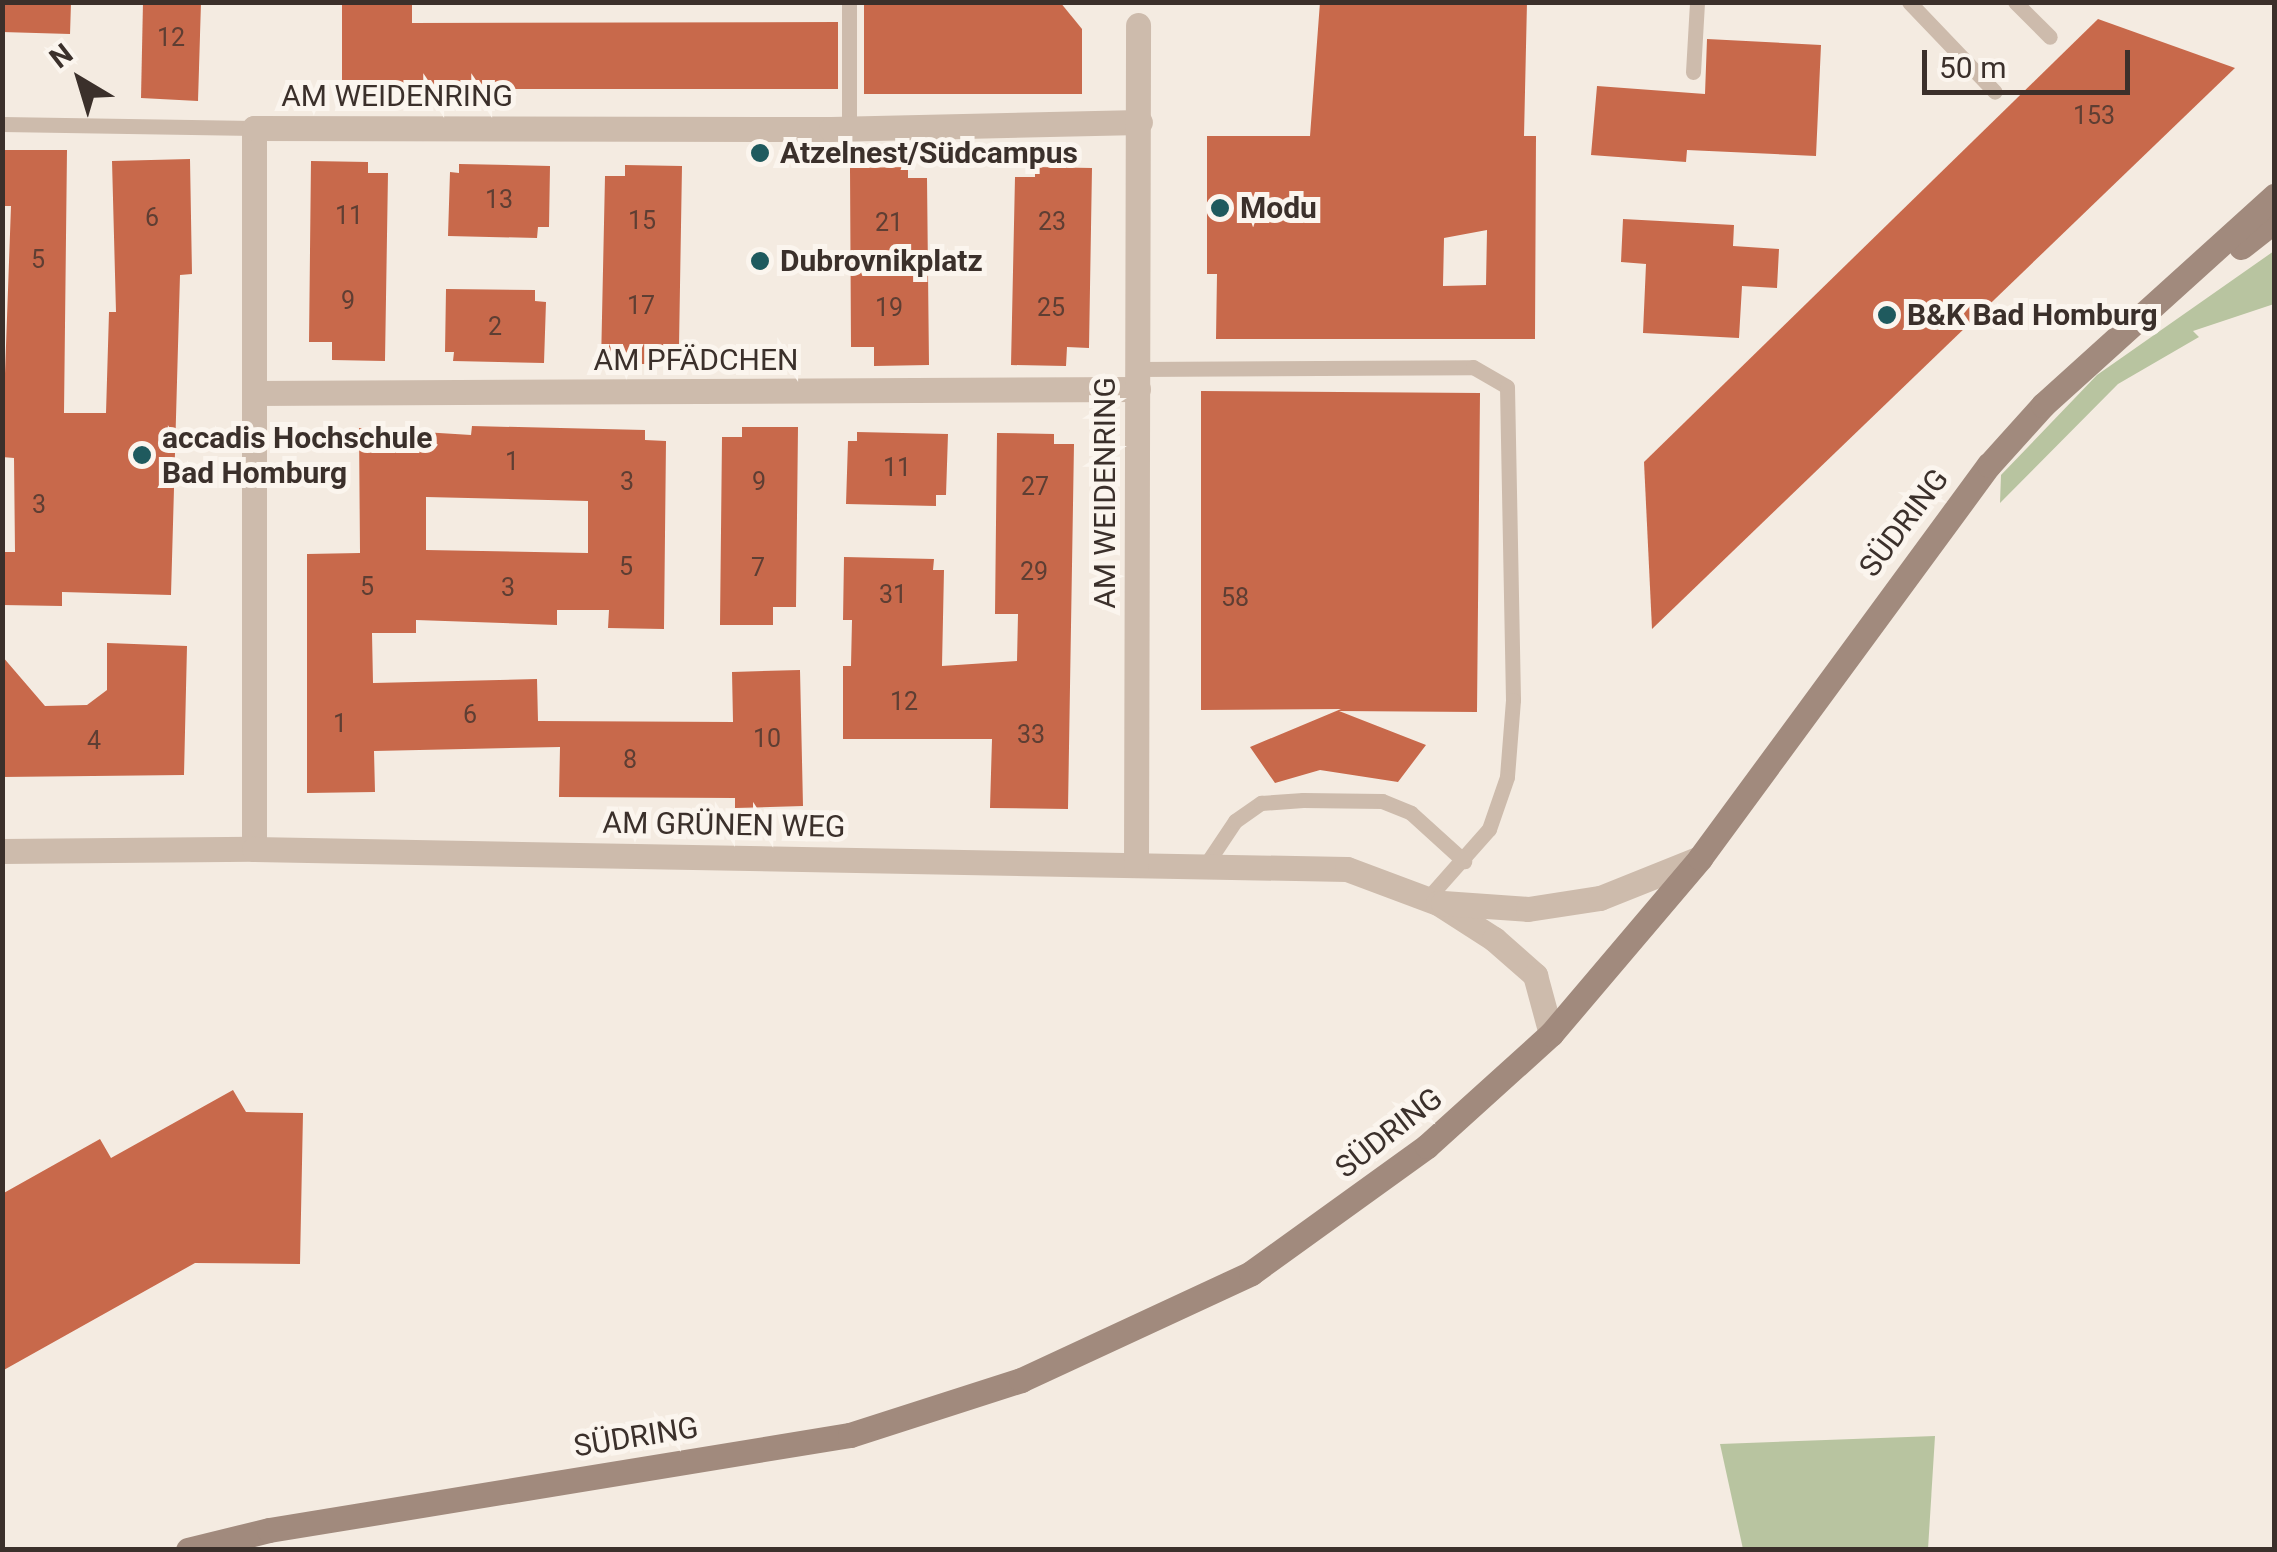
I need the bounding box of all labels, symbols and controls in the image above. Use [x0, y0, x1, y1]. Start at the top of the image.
house number: 12 [157, 23, 185, 53]
north arrow [30, 30, 130, 130]
scale bar [1927, 30, 2134, 92]
text: N [43, 37, 79, 75]
text: 50 m [1939, 50, 2006, 85]
street label: AM WEIDENRING [281, 78, 513, 114]
house number: 153 [2073, 101, 2115, 131]
place label: Atzelnest/Südcampus [780, 135, 1078, 171]
marker: Atzelnest/Südcampus [749, 142, 771, 164]
house number: 13 [485, 185, 513, 215]
place label: Modu [1240, 190, 1317, 226]
marker: Modu [1209, 197, 1231, 219]
house number: 11 [335, 201, 363, 231]
house number: 6 [145, 203, 159, 233]
house number: 15 [628, 206, 656, 236]
house number: 23 [1038, 207, 1066, 237]
house number: 21 [875, 208, 903, 238]
place label: Dubrovnikplatz [780, 243, 983, 279]
house number: 5 [31, 245, 45, 275]
marker: Dubrovnikplatz [749, 250, 771, 272]
house number: 9 [341, 286, 355, 316]
house number: 17 [627, 291, 655, 321]
house number: 19 [875, 293, 903, 323]
house number: 25 [1037, 293, 1065, 323]
place label: B&K Bad Homburg [1907, 297, 2158, 333]
marker: B&K Bad Homburg [1876, 304, 1898, 326]
house number: 2 [488, 312, 502, 342]
street label: AM PFÄDCHEN [594, 342, 798, 378]
street label: AM WEIDENRING [1087, 377, 1123, 609]
place label: accadis Hochschule Bad Homburg [162, 420, 432, 490]
marker: accadis Hochschule Bad Homburg [131, 444, 153, 466]
house number: 1 [505, 447, 519, 477]
house number: 11 [883, 453, 911, 483]
street label: SÜDRING [1852, 462, 1956, 584]
house number: 3 [620, 467, 634, 497]
house number: 9 [752, 467, 766, 497]
house number: 27 [1021, 472, 1049, 502]
house number: 3 [32, 490, 46, 520]
house number: 5 [619, 552, 633, 582]
house number: 7 [751, 553, 765, 583]
house number: 29 [1020, 557, 1048, 587]
house number: 5 [360, 572, 374, 602]
house number: 3 [501, 573, 515, 603]
house number: 31 [879, 580, 907, 610]
house number: 58 [1221, 583, 1249, 613]
house number: 12 [890, 687, 918, 717]
house number: 6 [463, 700, 477, 730]
house number: 1 [333, 709, 347, 739]
house number: 33 [1017, 720, 1045, 750]
house number: 10 [753, 724, 781, 754]
house number: 4 [87, 726, 101, 756]
house number: 8 [623, 745, 637, 775]
street label: AM GRÜNEN WEG [602, 805, 846, 845]
street label: SÜDRING [1328, 1080, 1450, 1186]
street label: SÜDRING [571, 1409, 701, 1465]

